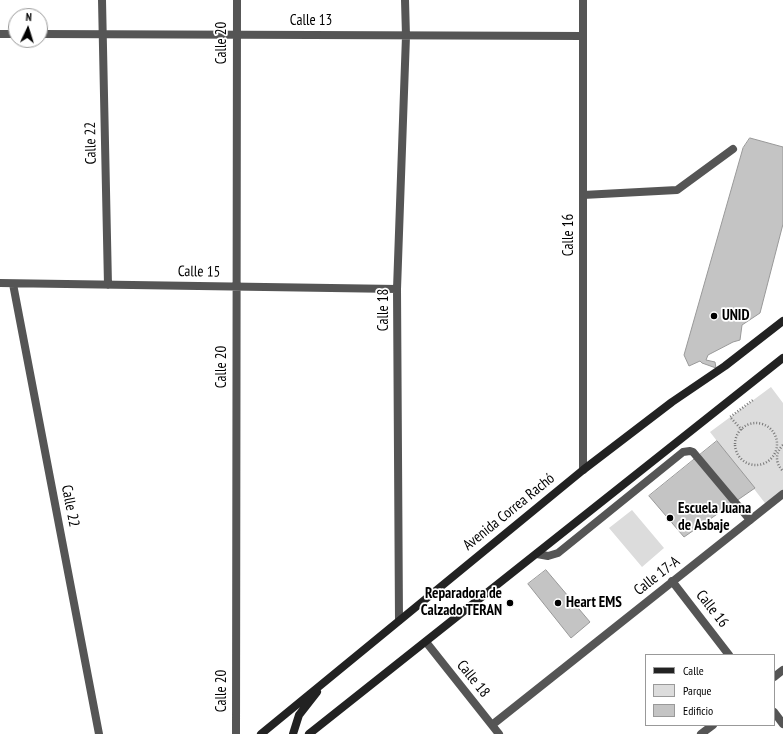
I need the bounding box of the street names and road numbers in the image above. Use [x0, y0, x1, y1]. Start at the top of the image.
street label: Calle 13 [290, 12, 332, 30]
street label: Calle 20 [213, 22, 231, 64]
street label: Calle 22 [82, 122, 100, 164]
street label: Calle 16 [560, 214, 578, 256]
street label: Calle 15 [178, 263, 220, 281]
street label: Calle 18 [375, 289, 393, 331]
street label: Calle 20 [213, 346, 231, 388]
street label: Avenida Correa Rachó [460, 470, 558, 554]
street label: Calle 22 [57, 483, 83, 529]
street label: Calle 17-A [631, 553, 683, 599]
street label: Calle 16 [692, 587, 732, 631]
street label: Calle 18 [453, 657, 493, 701]
street label: Calle 20 [213, 670, 231, 712]

